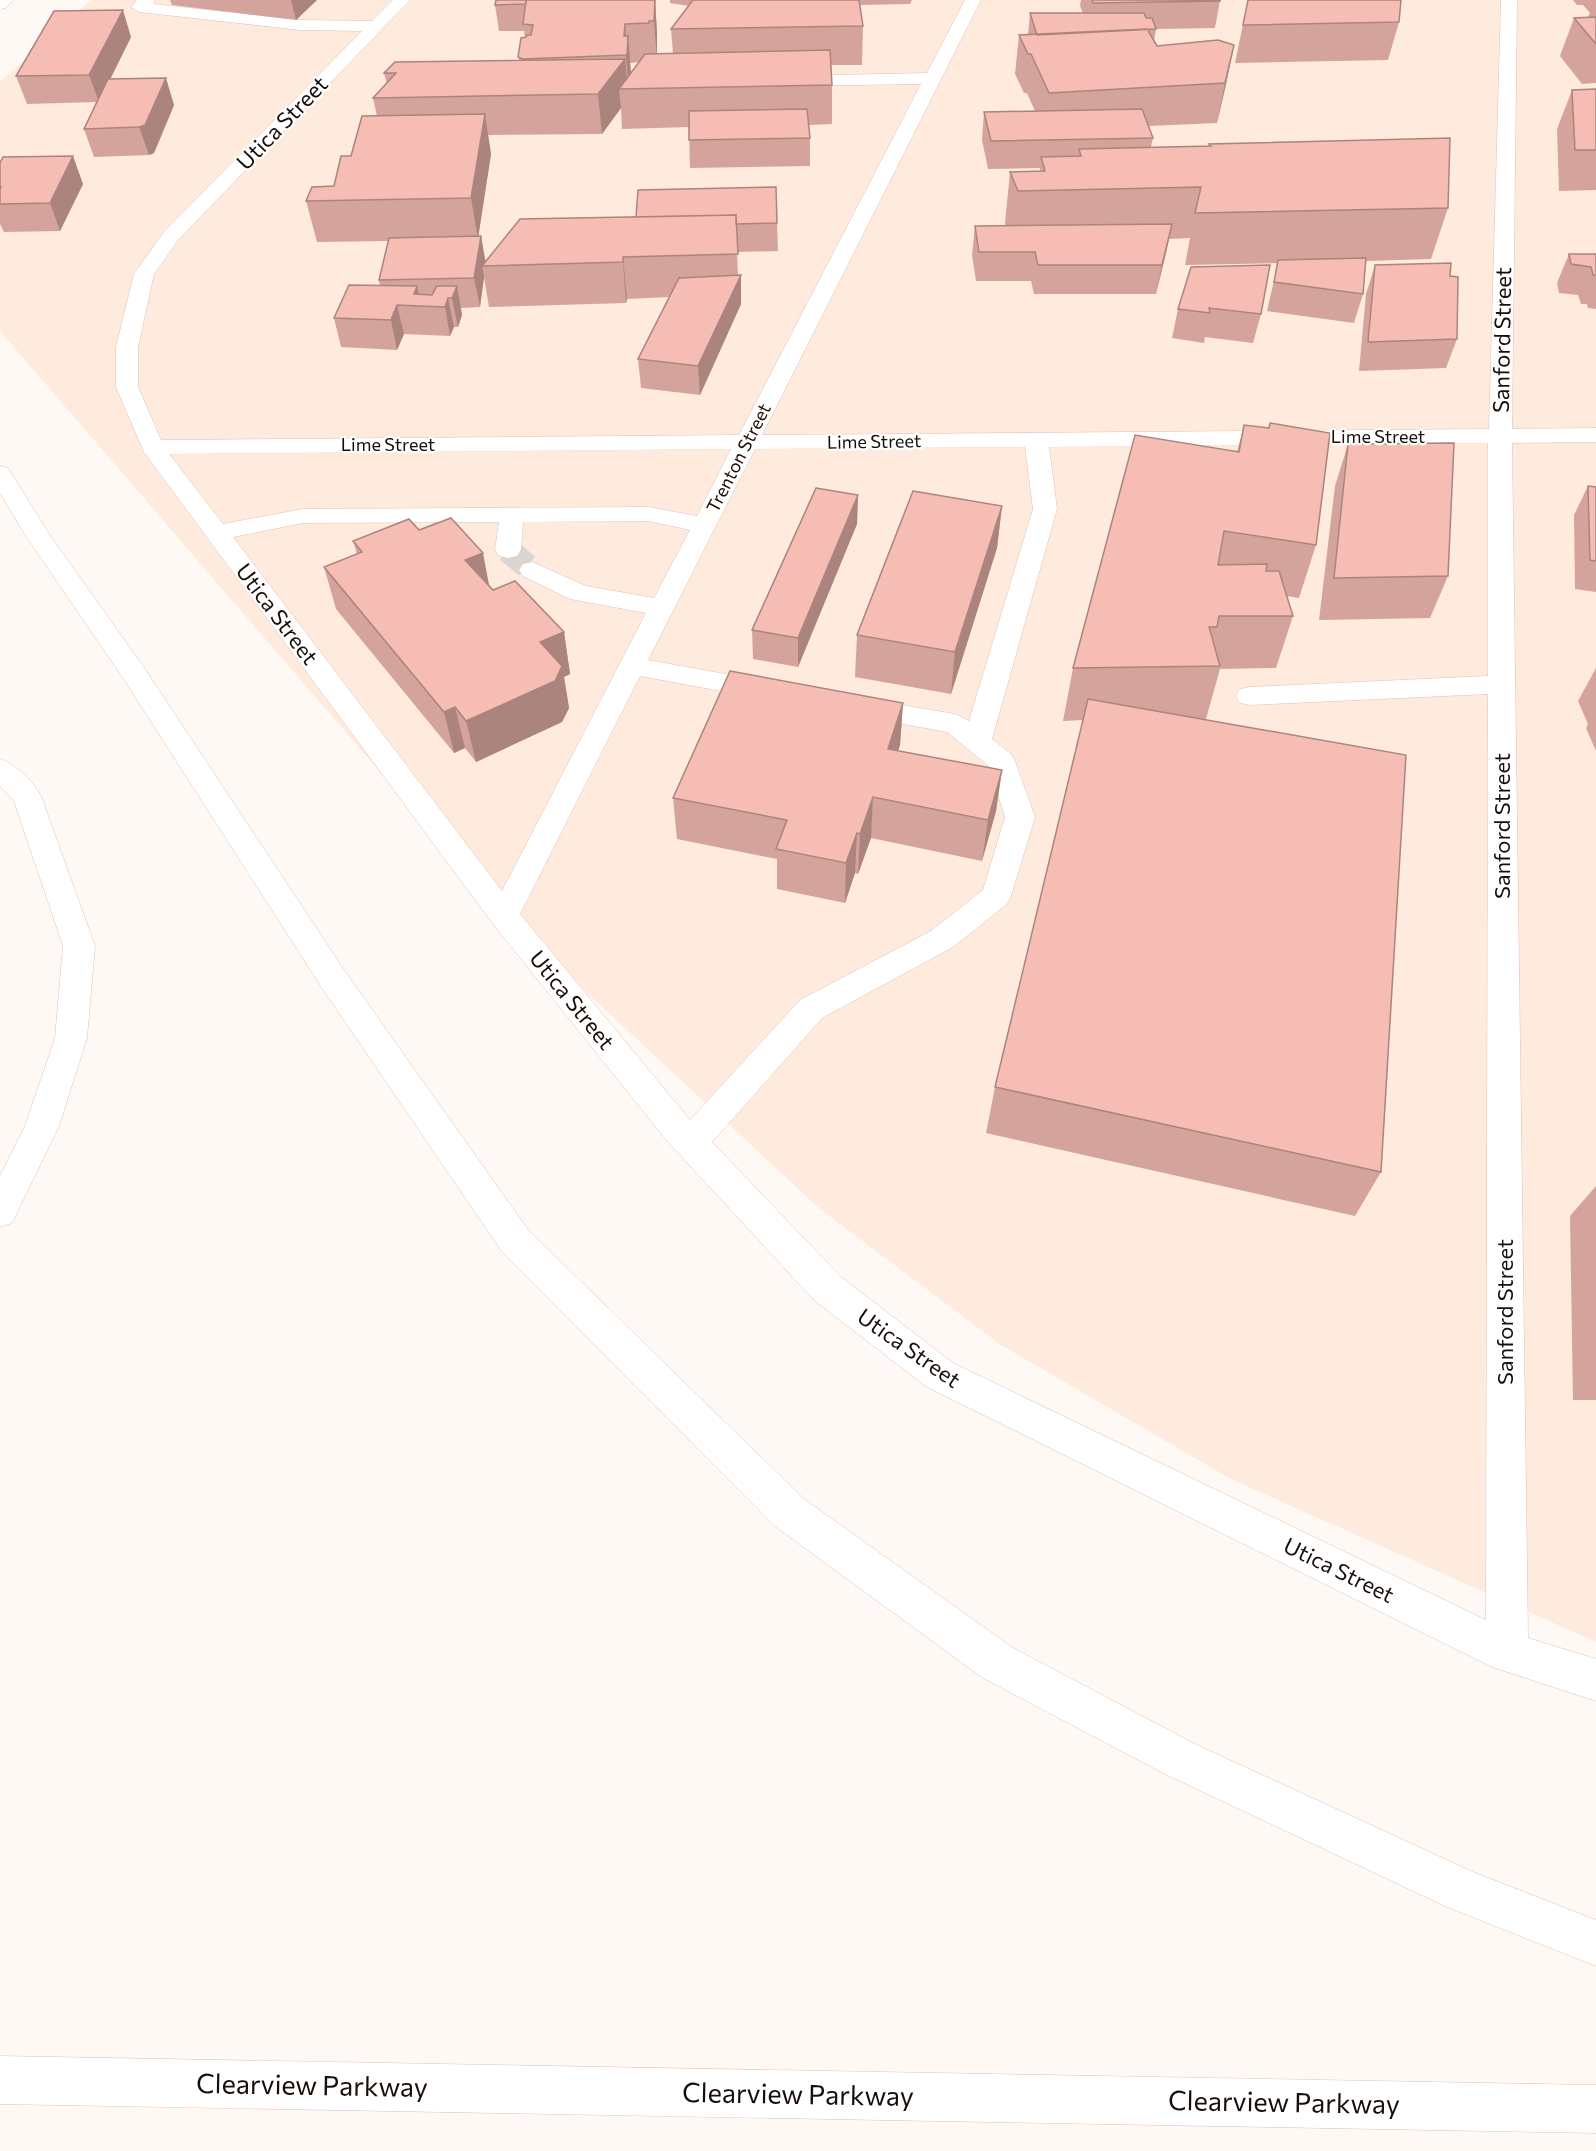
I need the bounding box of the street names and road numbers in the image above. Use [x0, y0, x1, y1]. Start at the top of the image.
street label: Utica Street [230, 70, 333, 175]
street label: Sanford Street [1487, 267, 1516, 413]
street label: Trenton Street [701, 399, 775, 516]
street label: Lime Street [1331, 425, 1425, 447]
street label: Lime Street [827, 429, 921, 453]
street label: Lime Street [341, 433, 435, 455]
street label: Utica Street [231, 558, 324, 670]
street label: Sanford Street [1488, 753, 1515, 899]
street label: Utica Street [524, 945, 620, 1055]
street label: Sanford Street [1491, 1239, 1518, 1385]
street label: Utica Street [853, 1302, 966, 1393]
street label: Utica Street [1280, 1531, 1399, 1608]
street label: Clearview Parkway [196, 2066, 428, 2103]
street label: Clearview Parkway [682, 2075, 914, 2112]
street label: Clearview Parkway [1168, 2083, 1400, 2120]

